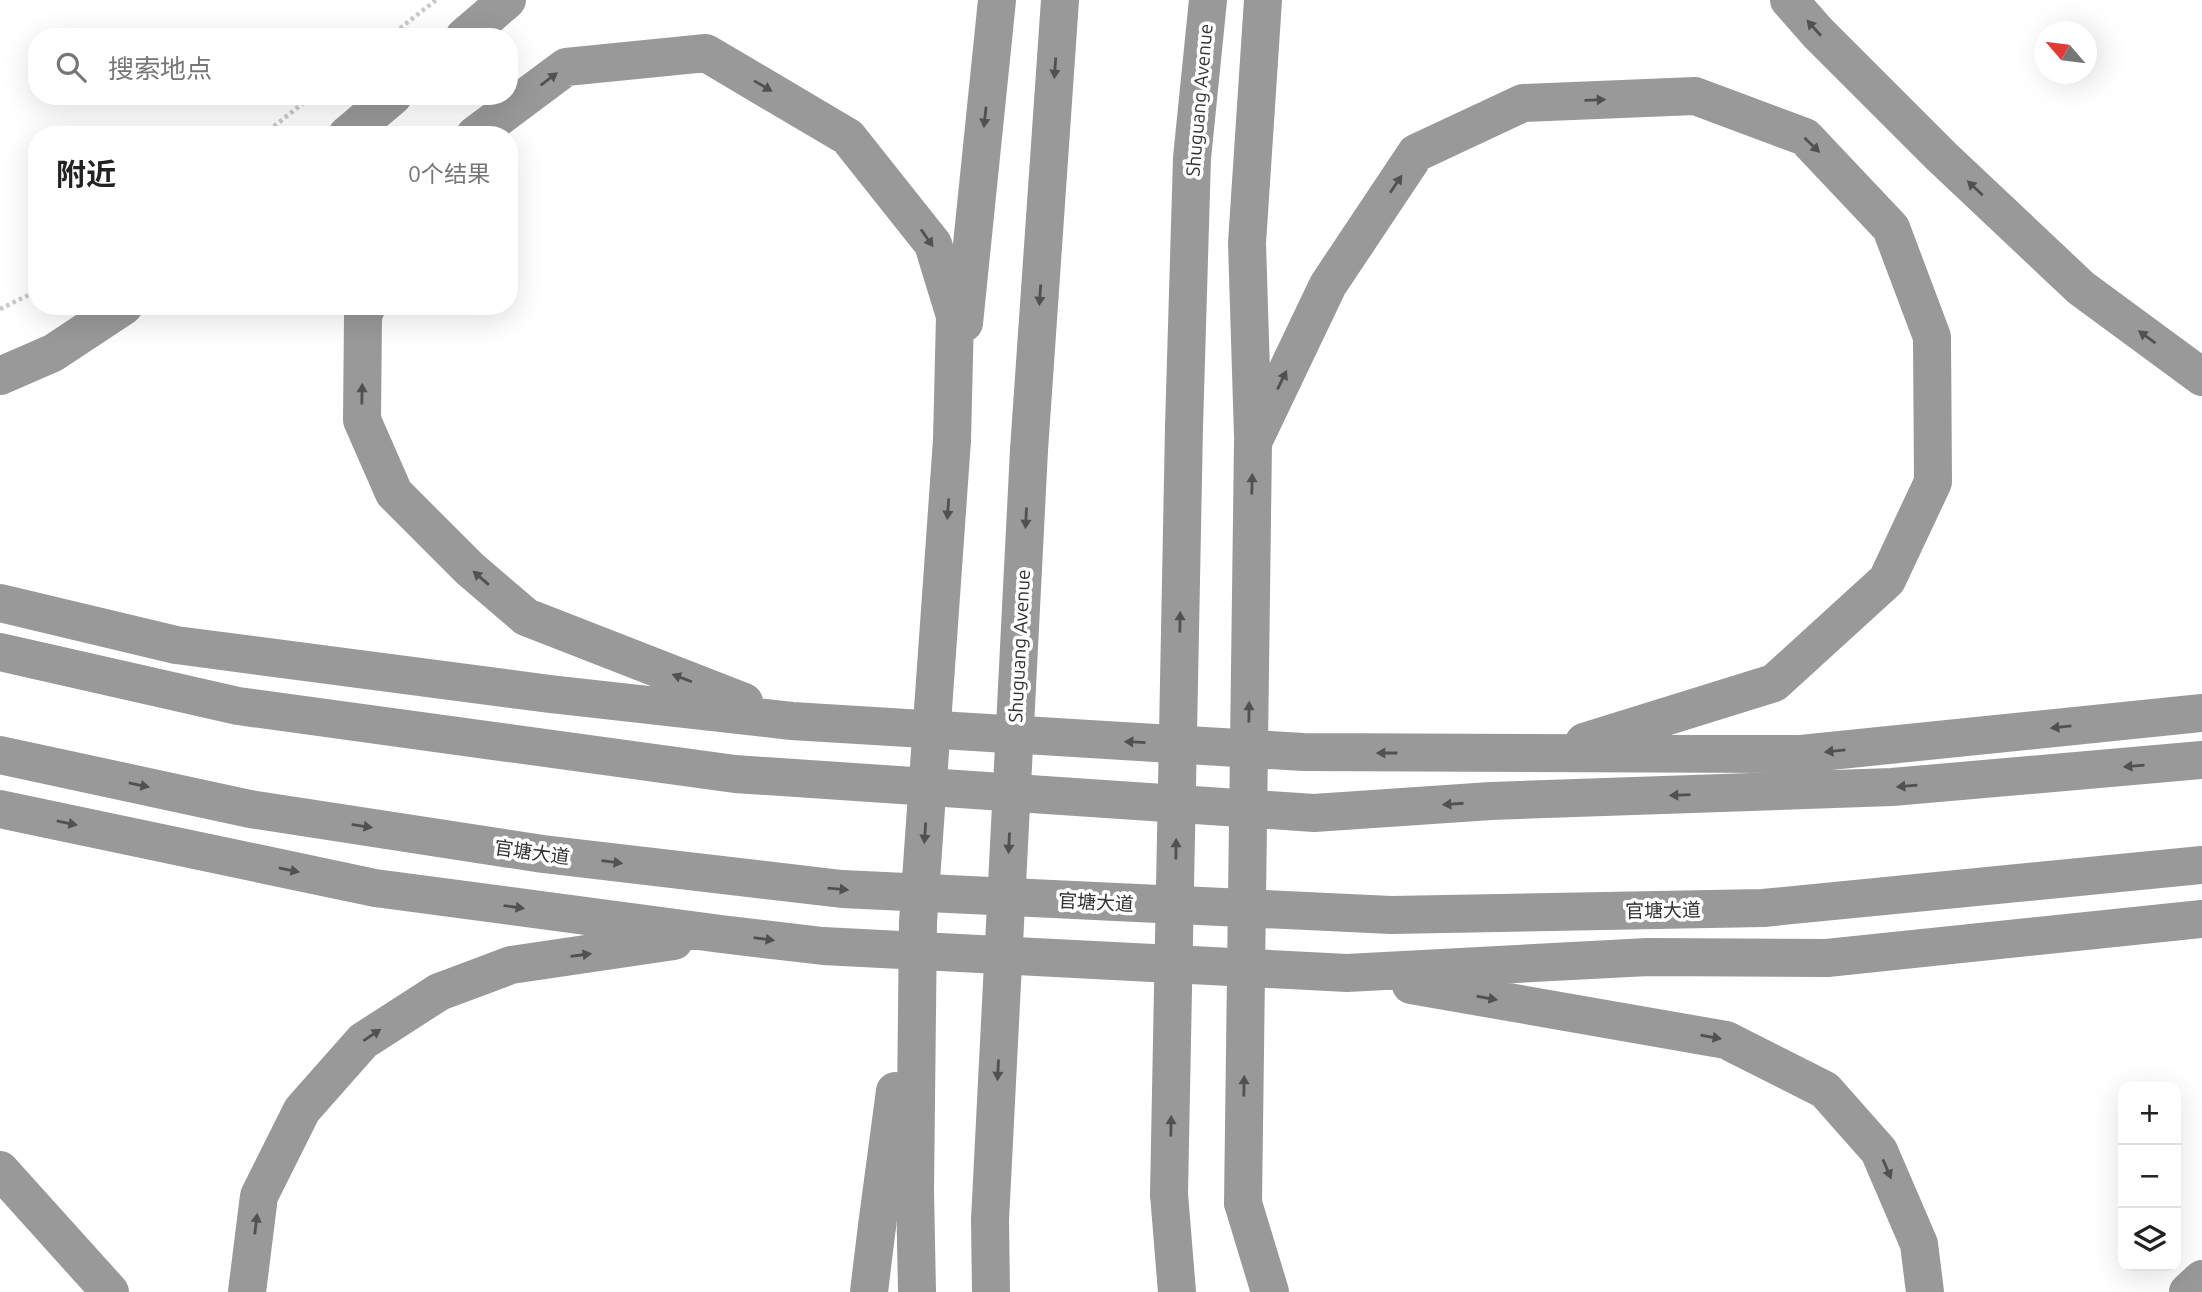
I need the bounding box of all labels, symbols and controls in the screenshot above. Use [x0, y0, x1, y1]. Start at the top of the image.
one-way arrow [1806, 19, 1822, 37]
north arrow [2034, 21, 2097, 84]
street label: Shuguang Avenue [1181, 23, 1217, 177]
search box [28, 28, 518, 105]
icon: search [52, 48, 90, 86]
text: 搜索地点 [108, 54, 212, 83]
one-way arrow [1049, 57, 1060, 79]
one-way arrow [540, 72, 558, 87]
one-way arrow [753, 80, 772, 92]
one-way arrow [1585, 95, 1607, 106]
one-way arrow [980, 106, 991, 128]
one-way arrow [1803, 137, 1820, 153]
text: 附近 [56, 157, 116, 191]
text: 0个结果 [408, 161, 490, 186]
one-way arrow [1389, 174, 1402, 194]
one-way arrow [1967, 181, 1984, 197]
one-way arrow [920, 229, 934, 247]
one-way arrow [1034, 284, 1045, 306]
one-way arrow [2138, 330, 2156, 344]
one-way arrow [1277, 370, 1288, 391]
one-way arrow [356, 383, 368, 405]
one-way arrow [1246, 473, 1258, 495]
one-way arrow [942, 498, 953, 520]
one-way arrow [1020, 507, 1031, 529]
street label: Shuguang Avenue [1004, 569, 1034, 723]
one-way arrow [472, 570, 490, 586]
one-way arrow [1174, 611, 1186, 633]
one-way arrow [672, 673, 693, 684]
one-way arrow [1243, 700, 1255, 722]
one-way arrow [2050, 722, 2072, 733]
one-way arrow [1124, 736, 1146, 747]
one-way arrow [1824, 746, 1846, 757]
one-way arrow [1376, 747, 1398, 759]
one-way arrow [2123, 761, 2145, 772]
one-way arrow [128, 780, 150, 791]
one-way arrow [1896, 781, 1918, 792]
one-way arrow [1669, 789, 1691, 800]
one-way arrow [1442, 799, 1464, 810]
one-way arrow [56, 818, 78, 829]
one-way arrow [351, 821, 373, 832]
one-way arrow [919, 822, 930, 844]
one-way arrow [1004, 832, 1015, 854]
street label: 官塘大道 [493, 836, 571, 868]
one-way arrow [1170, 838, 1182, 860]
one-way arrow [601, 857, 623, 868]
one-way arrow [278, 865, 300, 876]
one-way arrow [827, 883, 849, 894]
street label: 官塘大道 [1057, 889, 1135, 915]
street label: 官塘大道 [1625, 898, 1701, 922]
one-way arrow [503, 901, 525, 912]
one-way arrow [753, 934, 775, 945]
one-way arrow [570, 949, 592, 960]
one-way arrow [1476, 993, 1498, 1004]
one-way arrow [363, 1028, 381, 1042]
one-way arrow [1700, 1032, 1722, 1043]
one-way arrow [992, 1060, 1003, 1082]
one-way arrow [1238, 1075, 1250, 1097]
map controls [2118, 1082, 2181, 1271]
button: + [2118, 1082, 2181, 1145]
one-way arrow [1165, 1114, 1176, 1136]
button: − [2118, 1145, 2181, 1208]
one-way arrow [1881, 1159, 1893, 1179]
button: layers [2118, 1208, 2181, 1271]
one-way arrow [250, 1213, 261, 1235]

